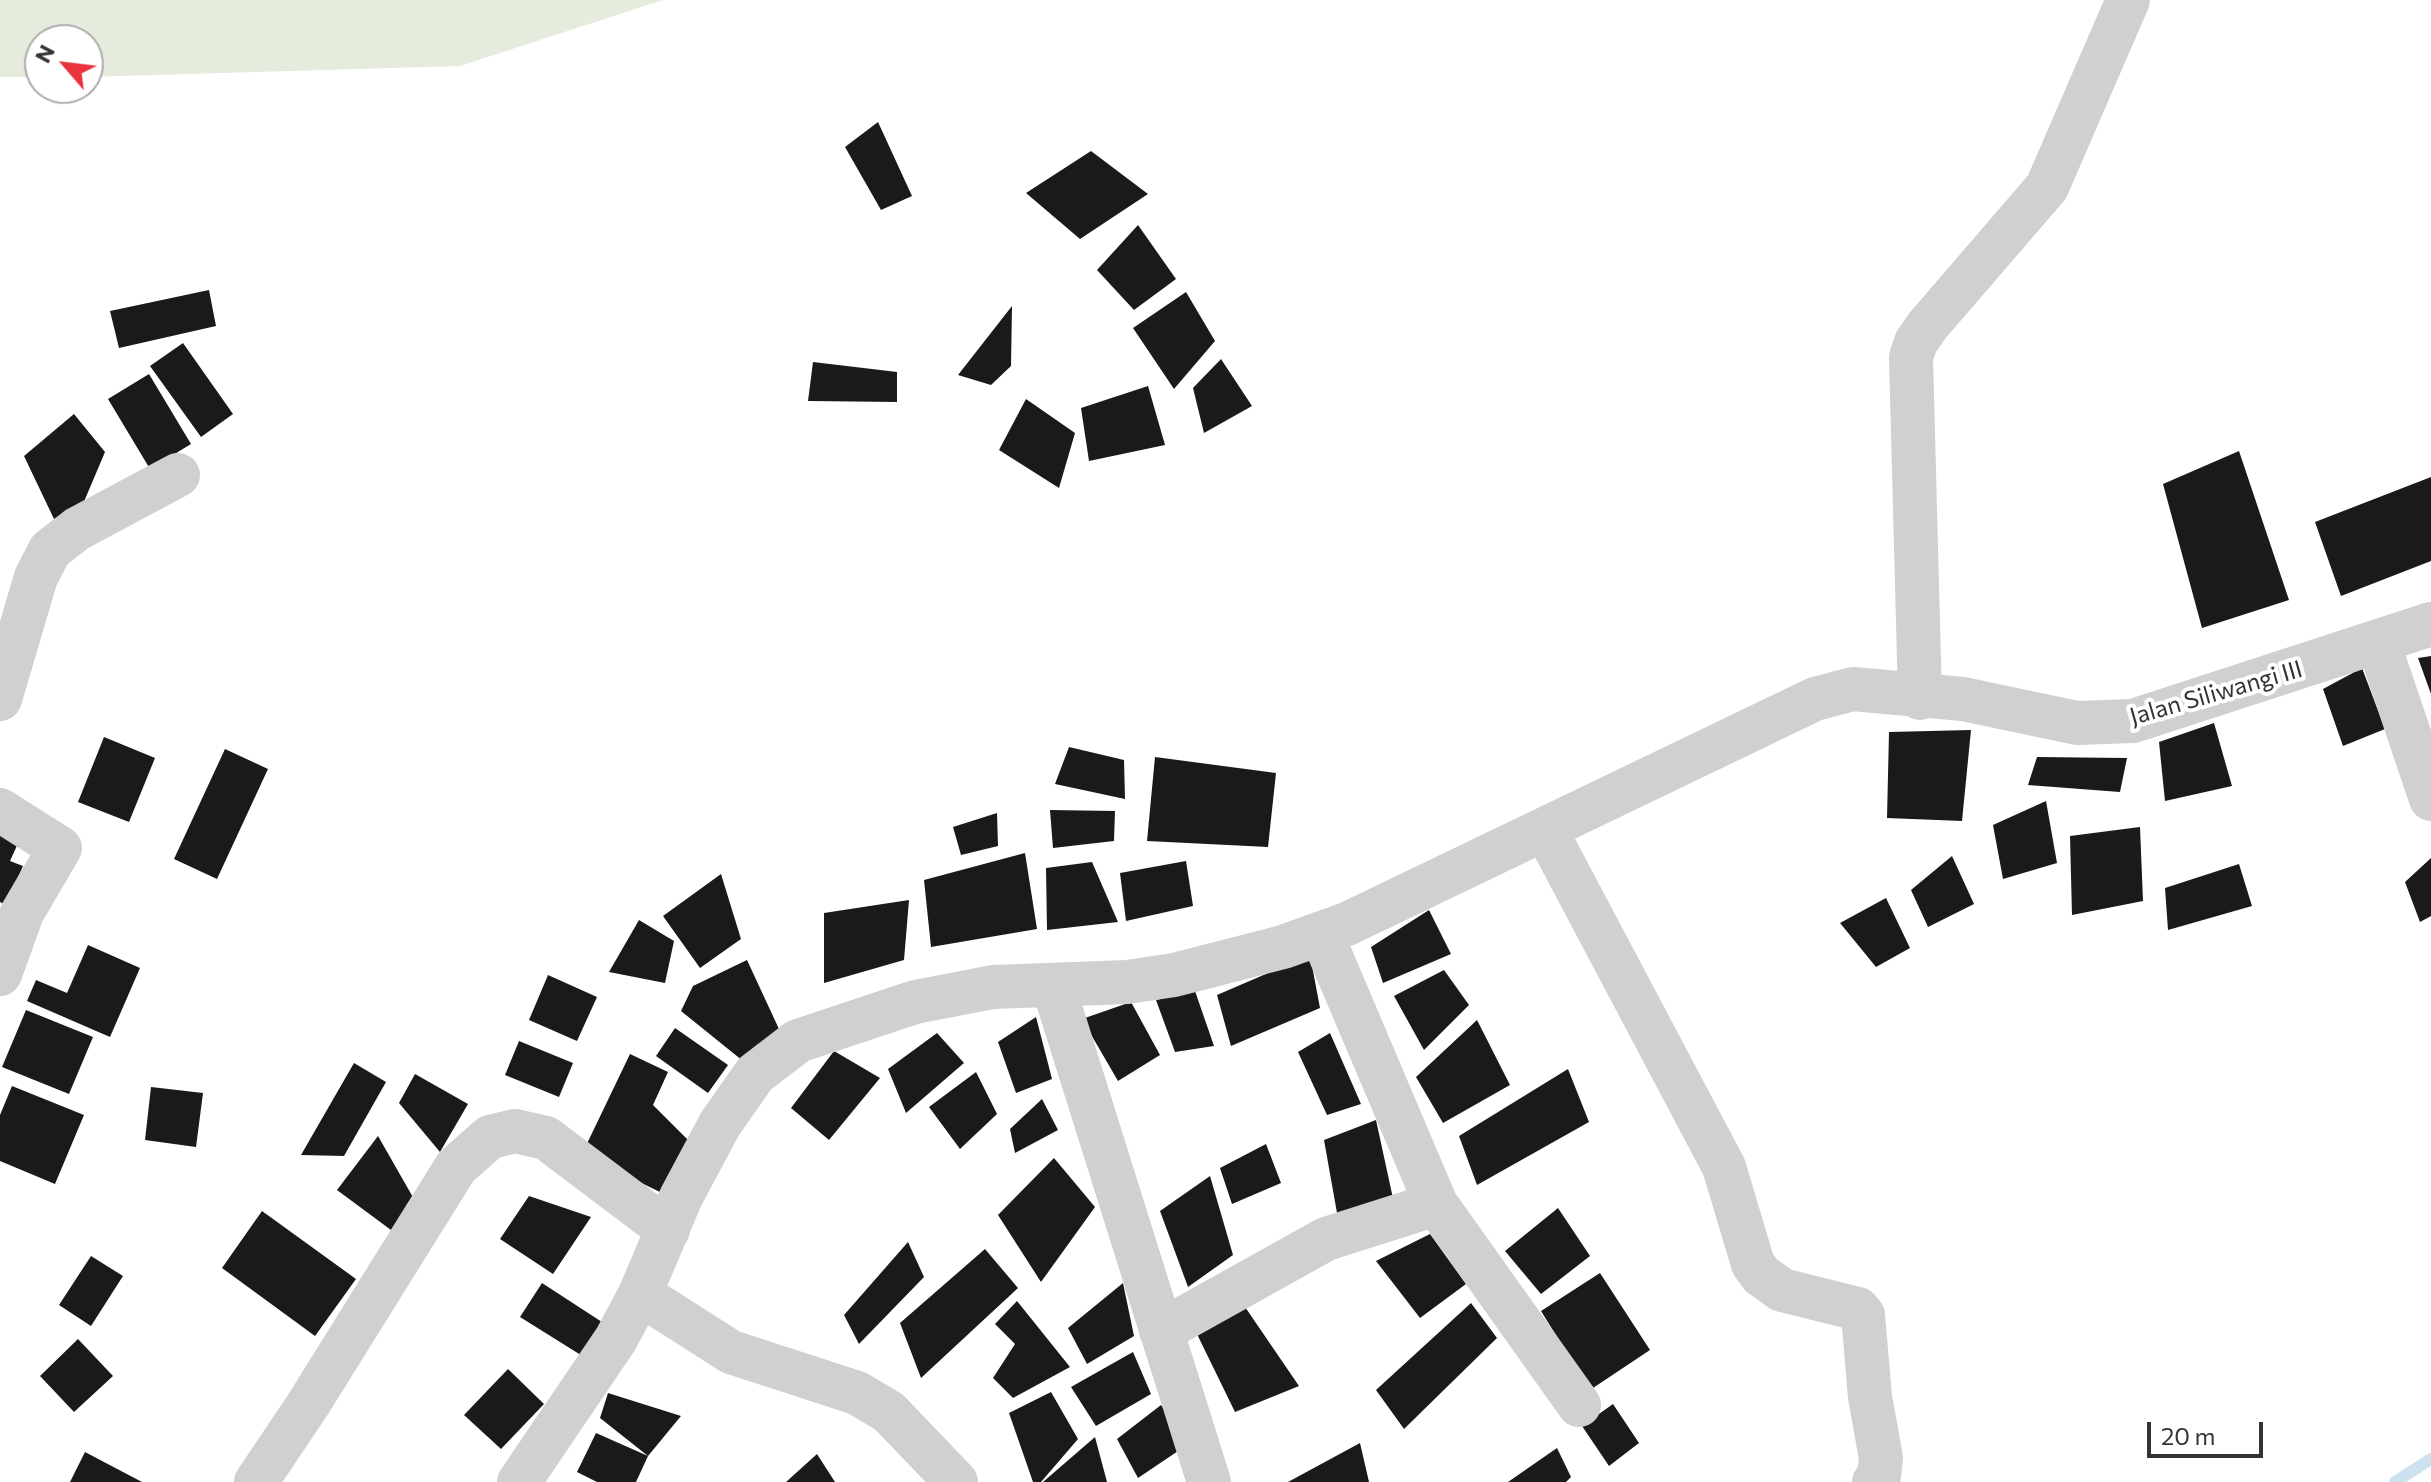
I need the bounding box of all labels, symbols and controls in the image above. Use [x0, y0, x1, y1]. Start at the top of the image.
north arrow [24, 24, 104, 104]
text: N [28, 40, 60, 67]
street label: Jalan Siliwangi III [2126, 655, 2306, 731]
scale bar [2151, 1406, 2267, 1456]
text: 20 m [2161, 1421, 2215, 1450]

